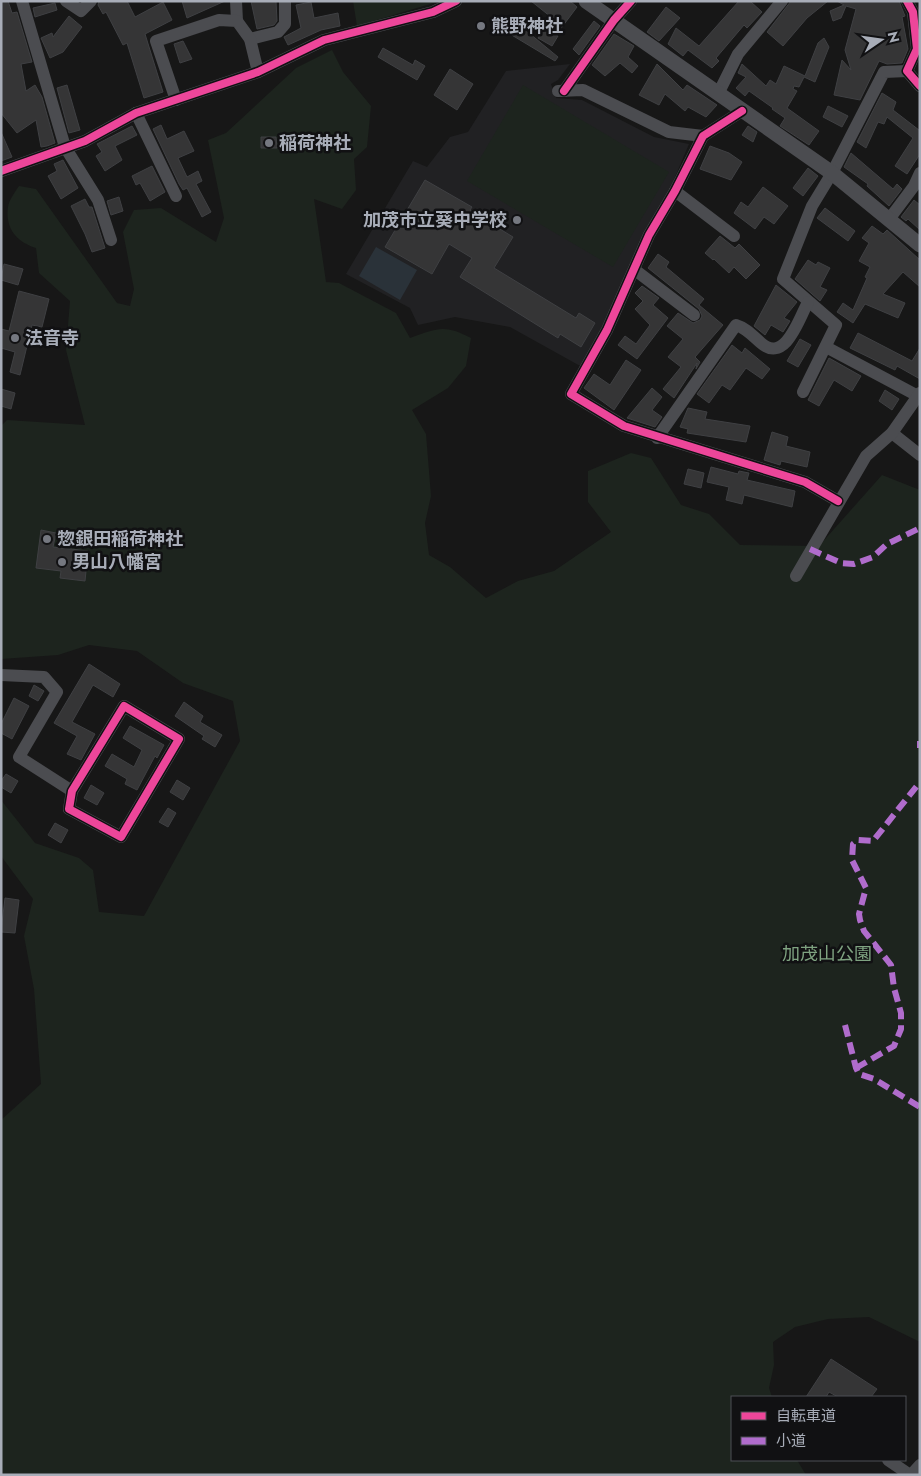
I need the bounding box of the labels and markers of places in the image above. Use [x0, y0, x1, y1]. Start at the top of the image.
place label: 熊野神社 [491, 13, 563, 39]
marker: 熊野神社 [475, 20, 487, 32]
place label: 稲荷神社 [279, 130, 351, 156]
marker: 稲荷神社 [263, 137, 275, 149]
place label: 加茂市立葵中学校 [363, 207, 507, 233]
marker: 加茂市立葵中学校 [511, 214, 523, 226]
place label: 法音寺 [25, 325, 79, 351]
marker: 法音寺 [9, 332, 21, 344]
place label: 惣銀田稲荷神社 [57, 526, 183, 552]
marker: 惣銀田稲荷神社 [41, 533, 53, 545]
place label: 男山八幡宮 [72, 549, 162, 575]
marker: 男山八幡宮 [56, 556, 68, 568]

